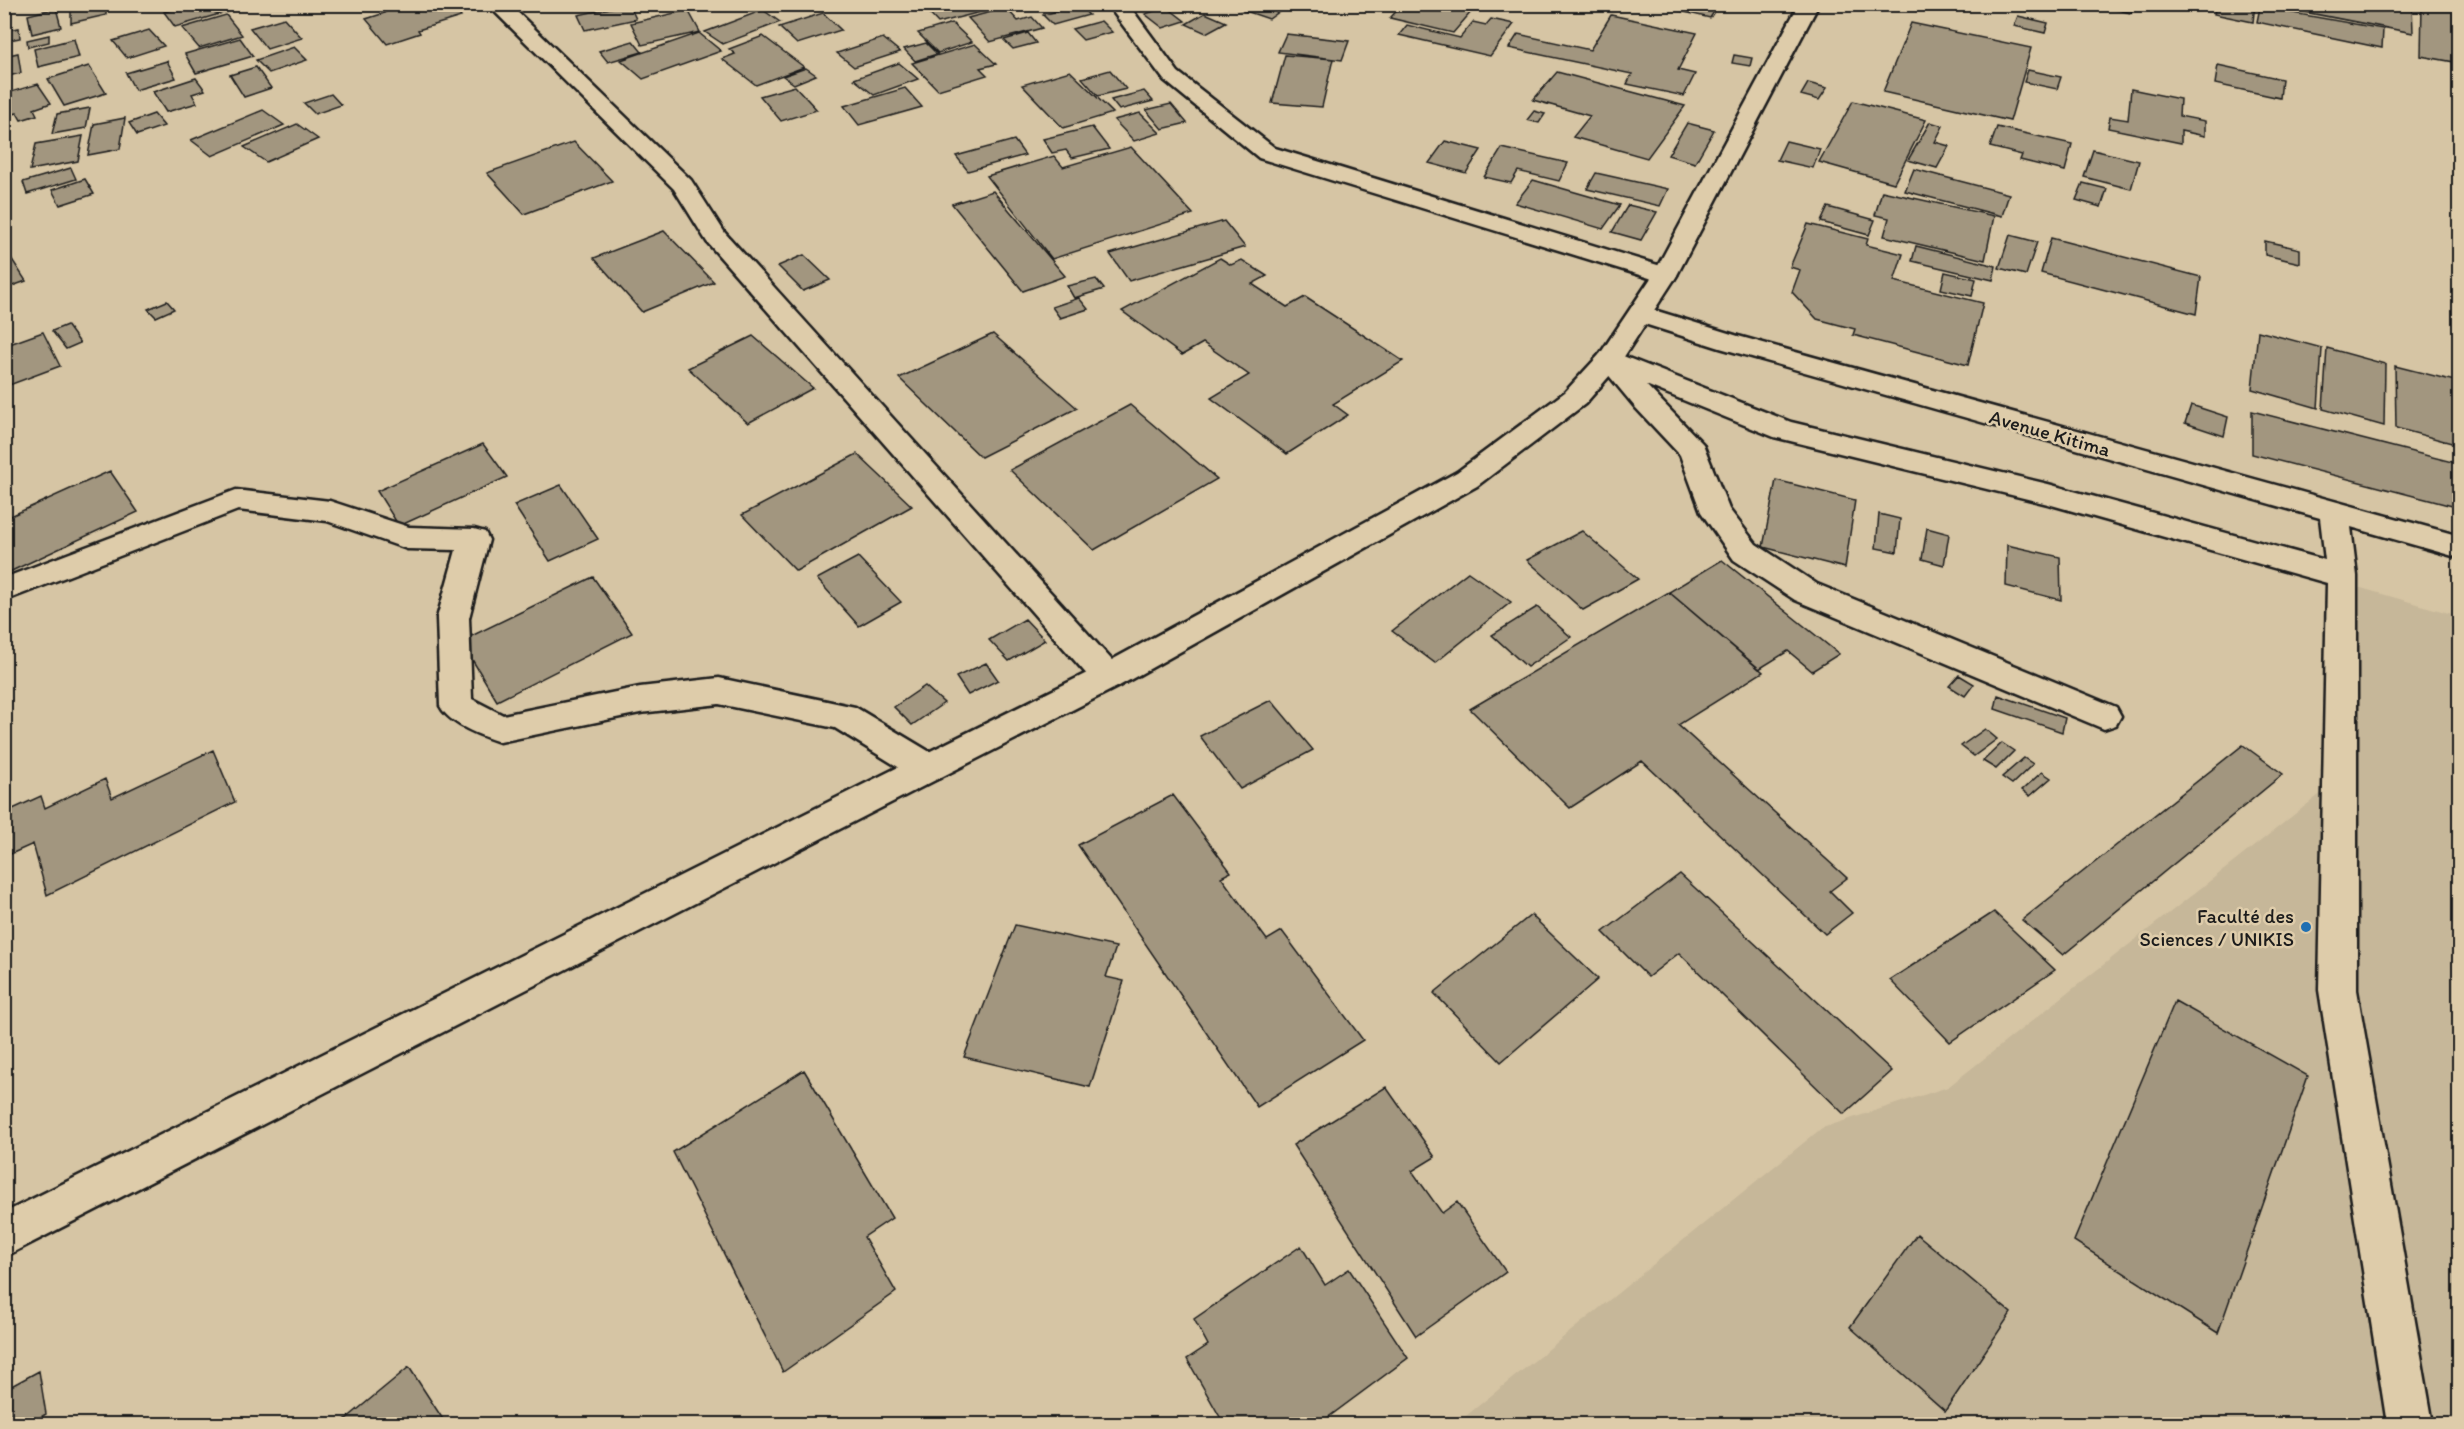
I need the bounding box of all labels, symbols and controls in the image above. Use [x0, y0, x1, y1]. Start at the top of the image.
street label: Avenue Kitima [1987, 404, 2114, 462]
place label: Faculté des Sciences / UNIKIS [2140, 904, 2294, 951]
marker: Faculté des Sciences / UNIKIS [2299, 920, 2313, 934]

